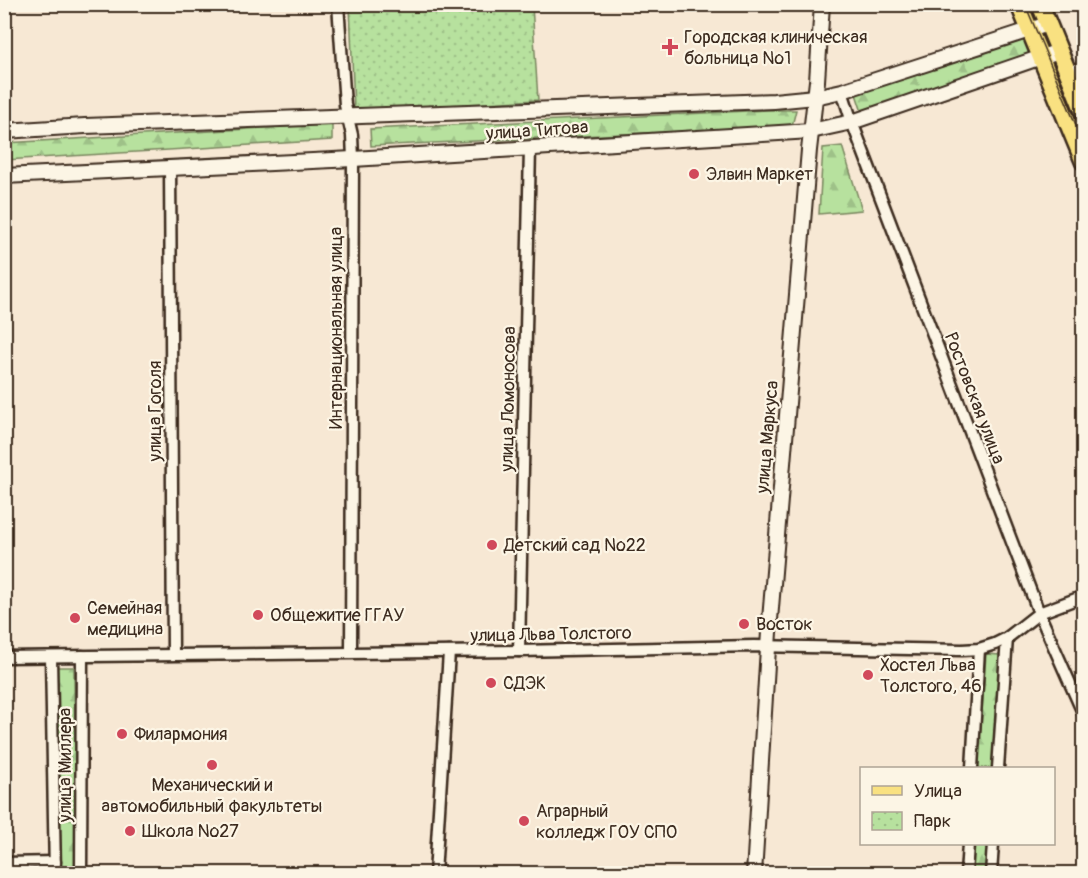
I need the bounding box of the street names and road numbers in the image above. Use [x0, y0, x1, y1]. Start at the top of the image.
street label: улица Титова [484, 115, 589, 146]
street label: Интернациональная улица [325, 227, 348, 429]
street label: улица Ломоносова [496, 326, 521, 473]
street label: Ростовская улица [939, 329, 1010, 467]
street label: улица Гоголя [144, 361, 167, 462]
street label: улица Маркуса [751, 380, 784, 495]
street label: улица Льва Толстого [469, 622, 632, 647]
street label: улица Миллера [54, 708, 77, 823]

